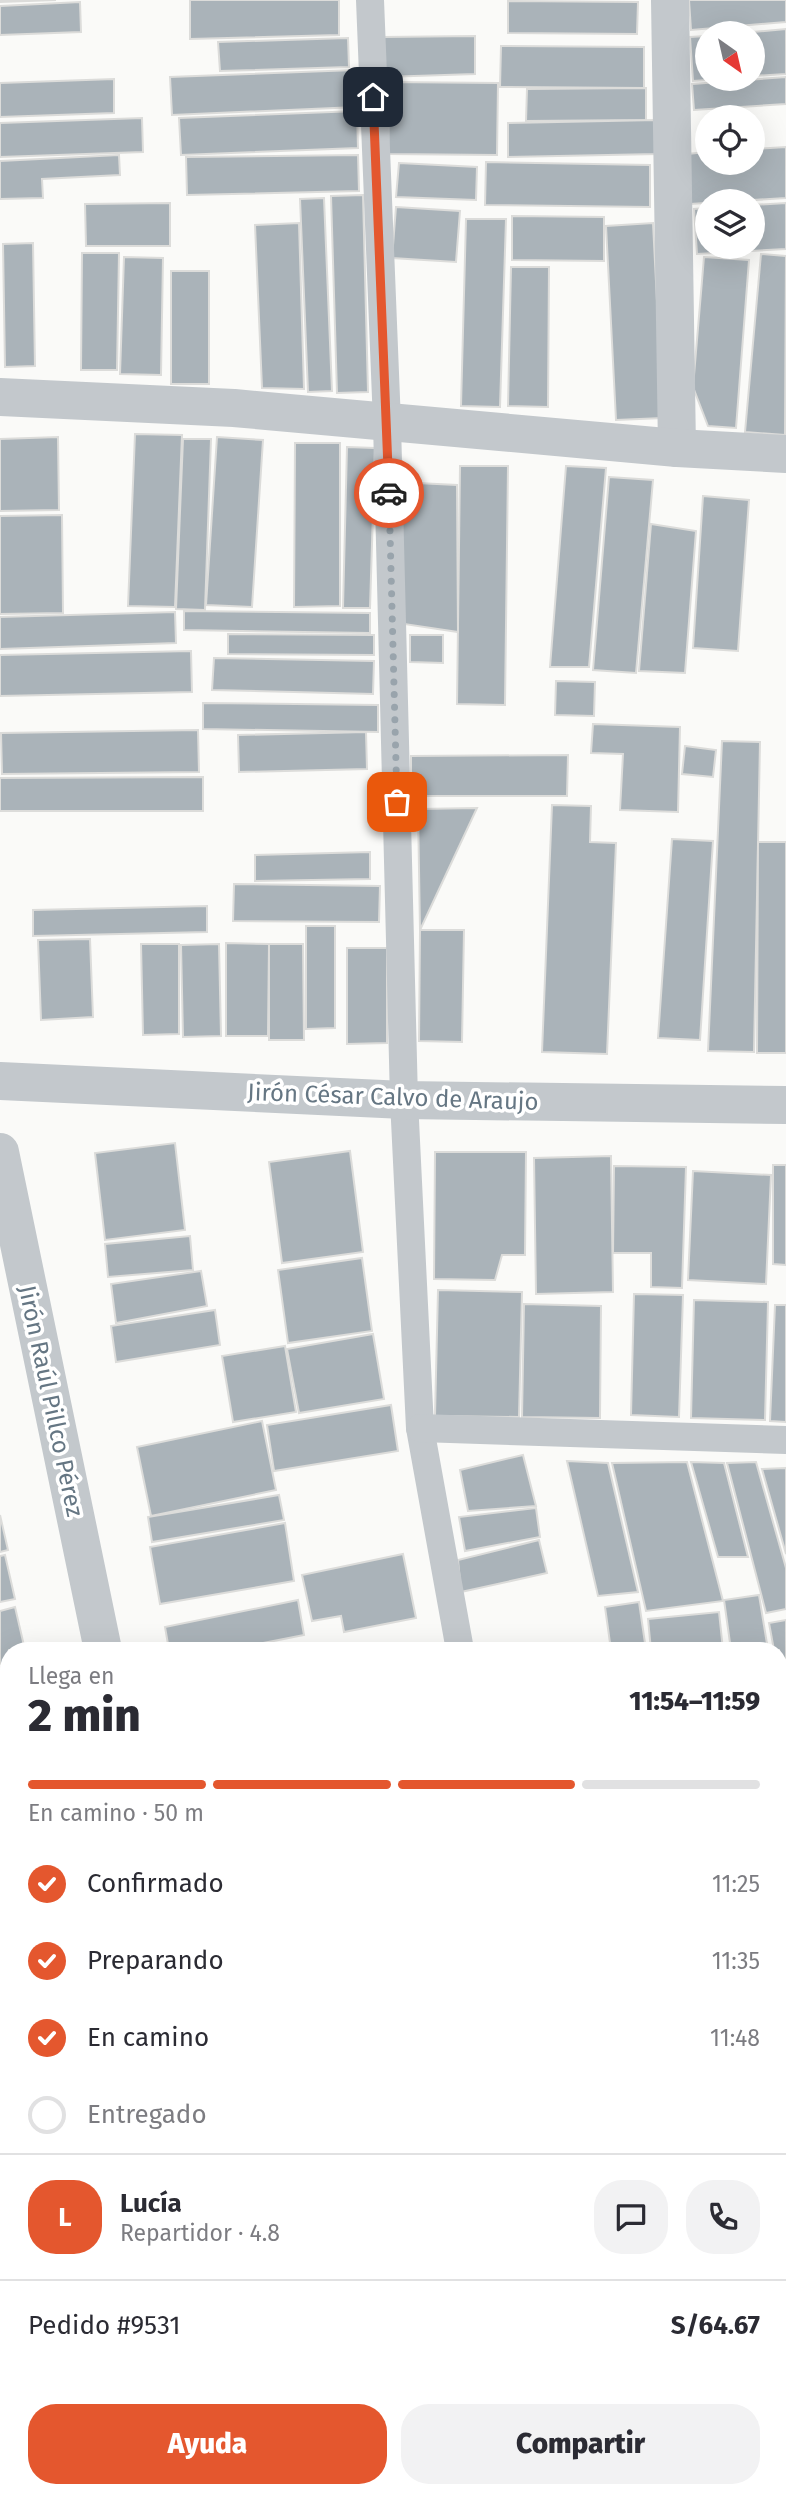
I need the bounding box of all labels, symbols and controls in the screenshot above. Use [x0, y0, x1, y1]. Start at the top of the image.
north arrow [695, 21, 765, 91]
map controls [695, 21, 765, 259]
pin [343, 67, 403, 127]
icon: home [354, 78, 392, 116]
button: locate [695, 105, 765, 175]
button: layers [695, 189, 765, 259]
courier [354, 458, 424, 528]
icon: car [370, 474, 408, 512]
pin [367, 772, 427, 832]
icon: bag [378, 783, 416, 821]
street label: Jirón César Calvo de Araujo [247, 1078, 539, 1116]
street label: Jirón Raúl Pillco Pérez [13, 1283, 89, 1519]
text: Llega en [28, 1662, 114, 1690]
text: 11:54–11:59 [629, 1686, 760, 1717]
text: 2 min [28, 1688, 141, 1743]
text: En camino · 50 m [28, 1799, 204, 1827]
icon: check [28, 1865, 66, 1903]
text: Confirmado [87, 1868, 224, 1899]
text: 11:25 [712, 1870, 760, 1898]
icon: check [28, 1942, 66, 1980]
text: Preparando [87, 1945, 224, 1976]
text: 11:35 [712, 1947, 760, 1975]
icon: check [28, 2019, 66, 2057]
text: En camino [87, 2022, 209, 2053]
text: 11:48 [710, 2024, 760, 2052]
text: Entregado [87, 2099, 207, 2130]
button: chat [594, 2180, 668, 2254]
button: phone [686, 2180, 760, 2254]
text: Lucía [120, 2188, 182, 2219]
text: L [58, 2202, 72, 2233]
text: Repartidor · 4.8 [120, 2219, 280, 2247]
text: Pedido #9531 [28, 2310, 181, 2341]
text: S/64.67 [671, 2310, 760, 2341]
button: Ayuda [28, 2404, 387, 2484]
button: Compartir [401, 2404, 760, 2484]

